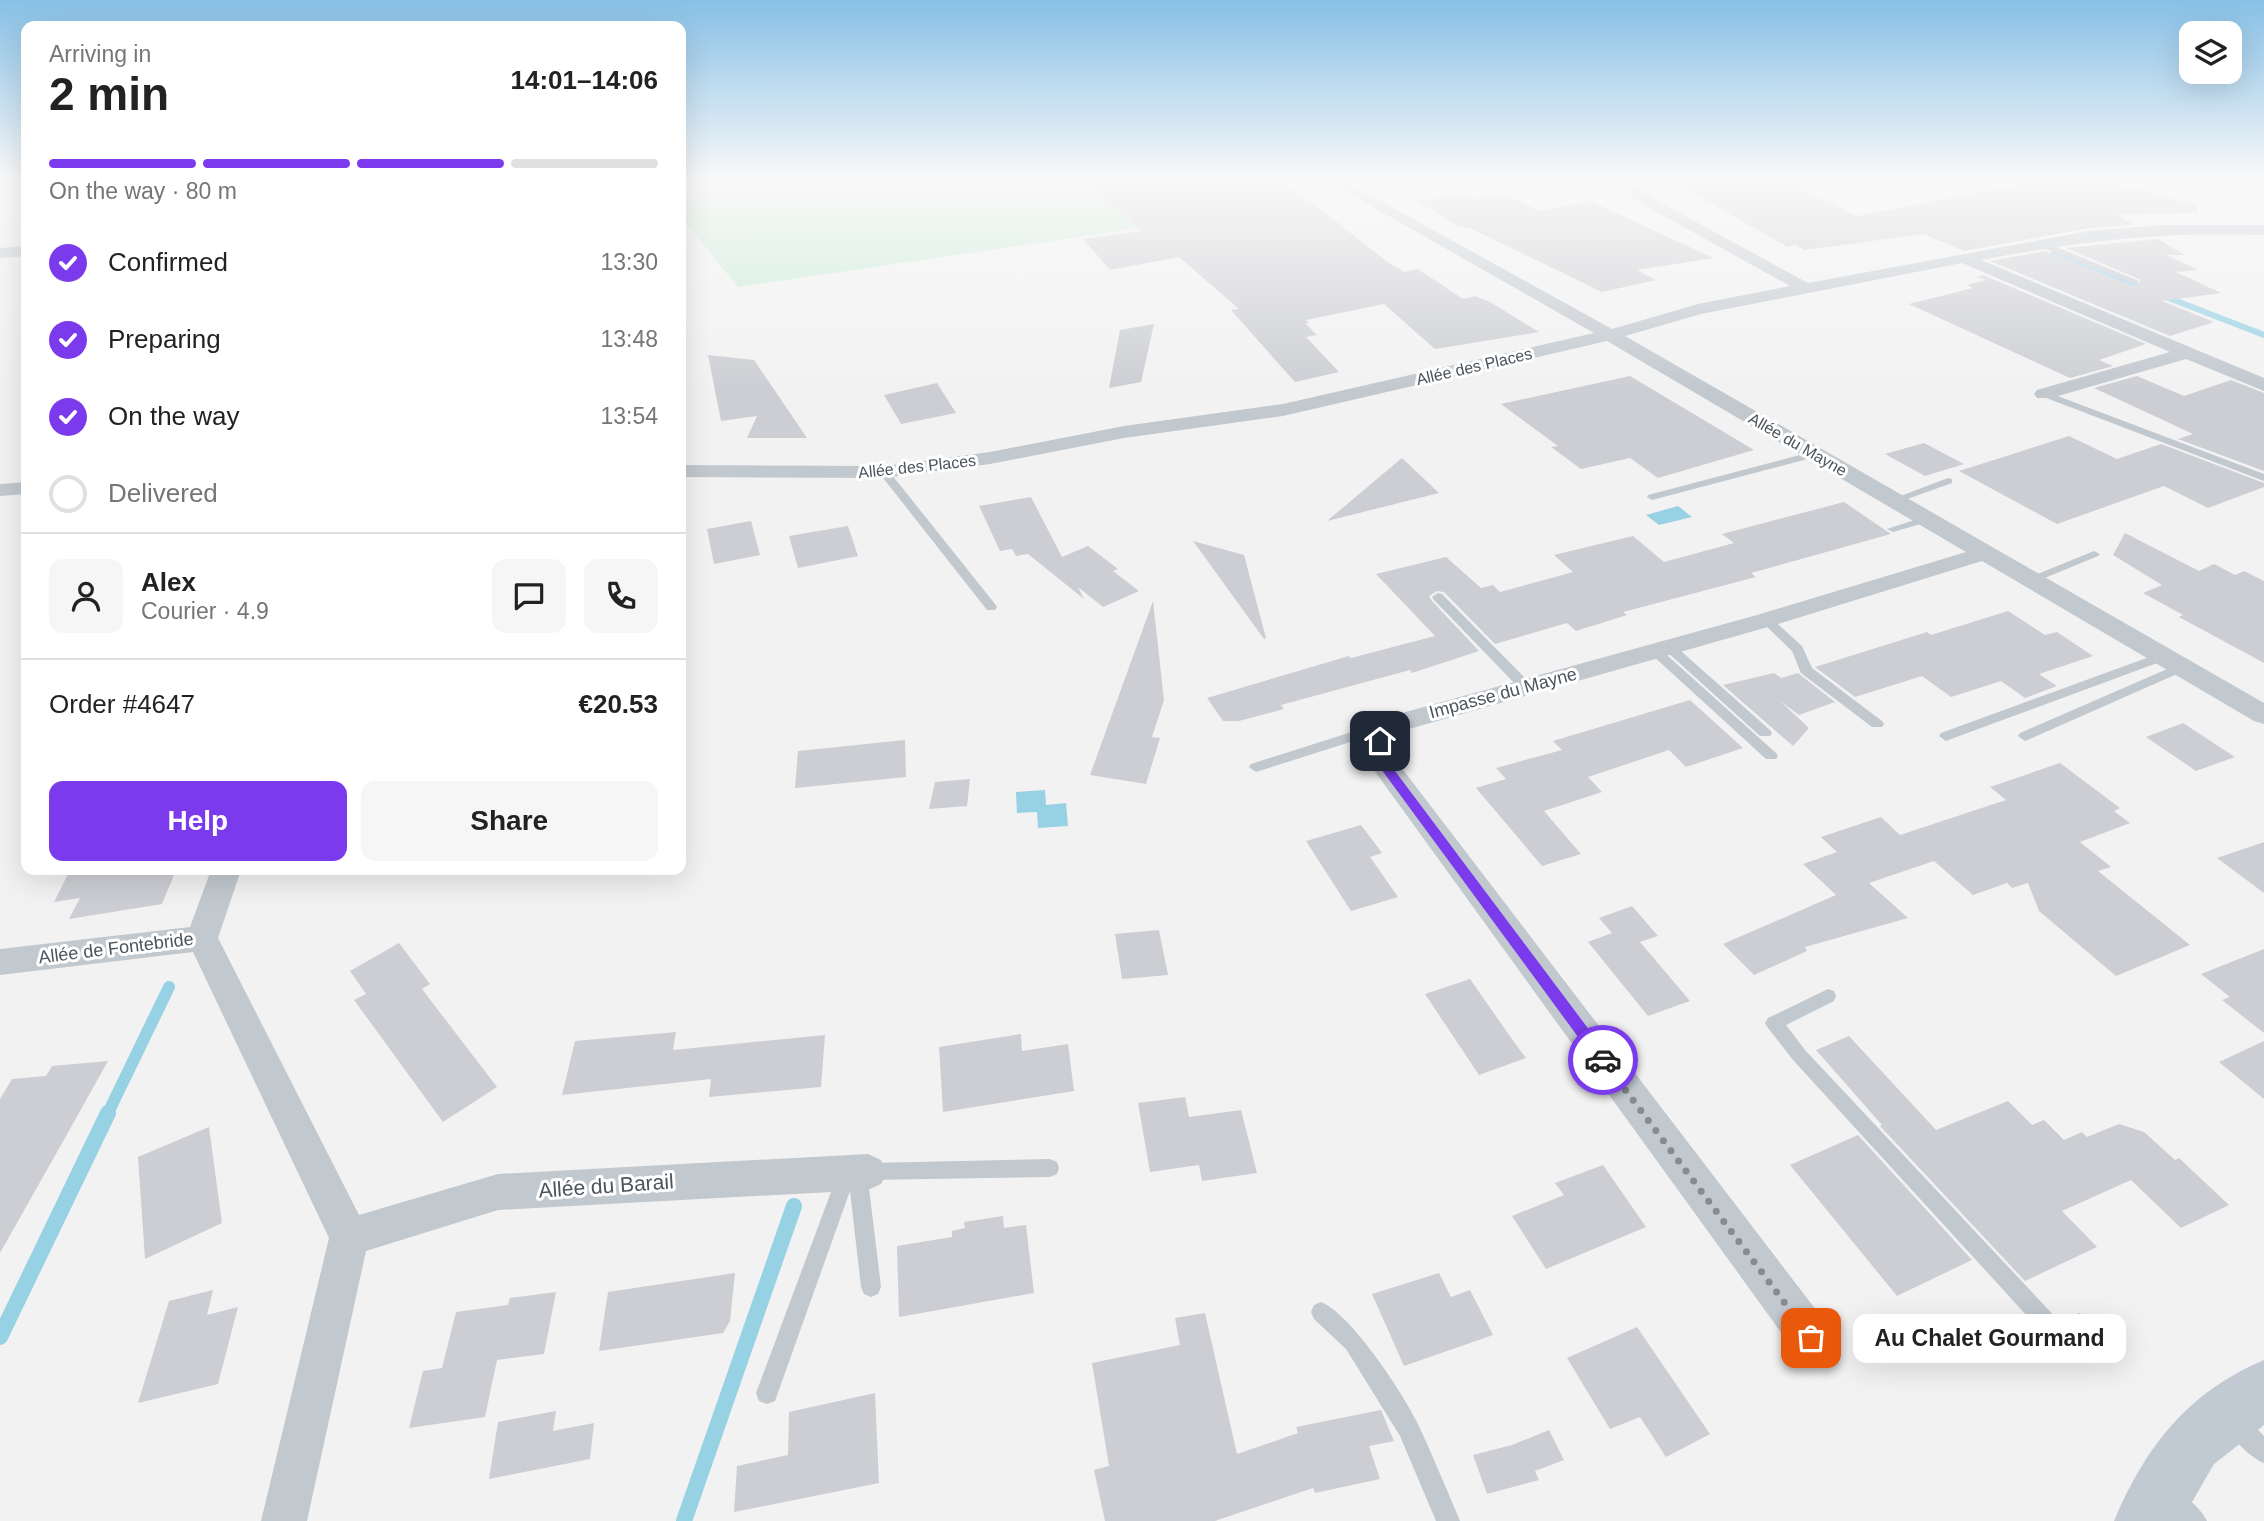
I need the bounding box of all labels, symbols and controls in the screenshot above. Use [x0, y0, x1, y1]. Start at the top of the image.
map controls [2179, 21, 2242, 84]
button: layers [2179, 21, 2242, 84]
text: Arriving in [49, 41, 151, 67]
text: 14:01–14:06 [511, 65, 658, 95]
text: 2 min [49, 68, 169, 120]
text: On the way · 80 m [49, 178, 237, 204]
icon: check [49, 244, 87, 282]
text: Confirmed [108, 247, 228, 277]
text: 13:30 [600, 249, 658, 275]
icon: check [49, 321, 87, 359]
text: Preparing [108, 324, 221, 354]
text: 13:48 [600, 326, 658, 352]
street label: Allée des Places [1415, 345, 1534, 388]
icon: check [49, 398, 87, 436]
text: On the way [108, 401, 240, 431]
text: 13:54 [600, 403, 658, 429]
street label: Allée du Mayne [1746, 409, 1850, 479]
street label: Allée des Places [857, 452, 977, 481]
text: Delivered [108, 478, 218, 508]
button: person [49, 559, 123, 633]
button: chat [492, 559, 566, 633]
button: phone [584, 559, 658, 633]
text: Alex [141, 567, 196, 597]
text: Courier · 4.9 [141, 598, 269, 624]
street label: Impasse du Mayne [1427, 664, 1579, 722]
text: Order #4647 [49, 689, 195, 719]
text: €20.53 [578, 689, 658, 719]
pin [1350, 711, 1410, 771]
icon: home [1361, 722, 1399, 760]
button: Help [49, 781, 347, 861]
button: Share [361, 781, 658, 861]
street label: Allée de Fontebride [37, 929, 195, 967]
courier [1568, 1025, 1638, 1095]
icon: car [1584, 1041, 1622, 1079]
street label: Allée du Barail [538, 1169, 674, 1202]
pin [1781, 1308, 1841, 1368]
callout: Au Chalet Gourmand [1853, 1314, 2126, 1362]
icon: bag [1792, 1319, 1830, 1357]
text: Au Chalet Gourmand [1874, 1325, 2105, 1351]

